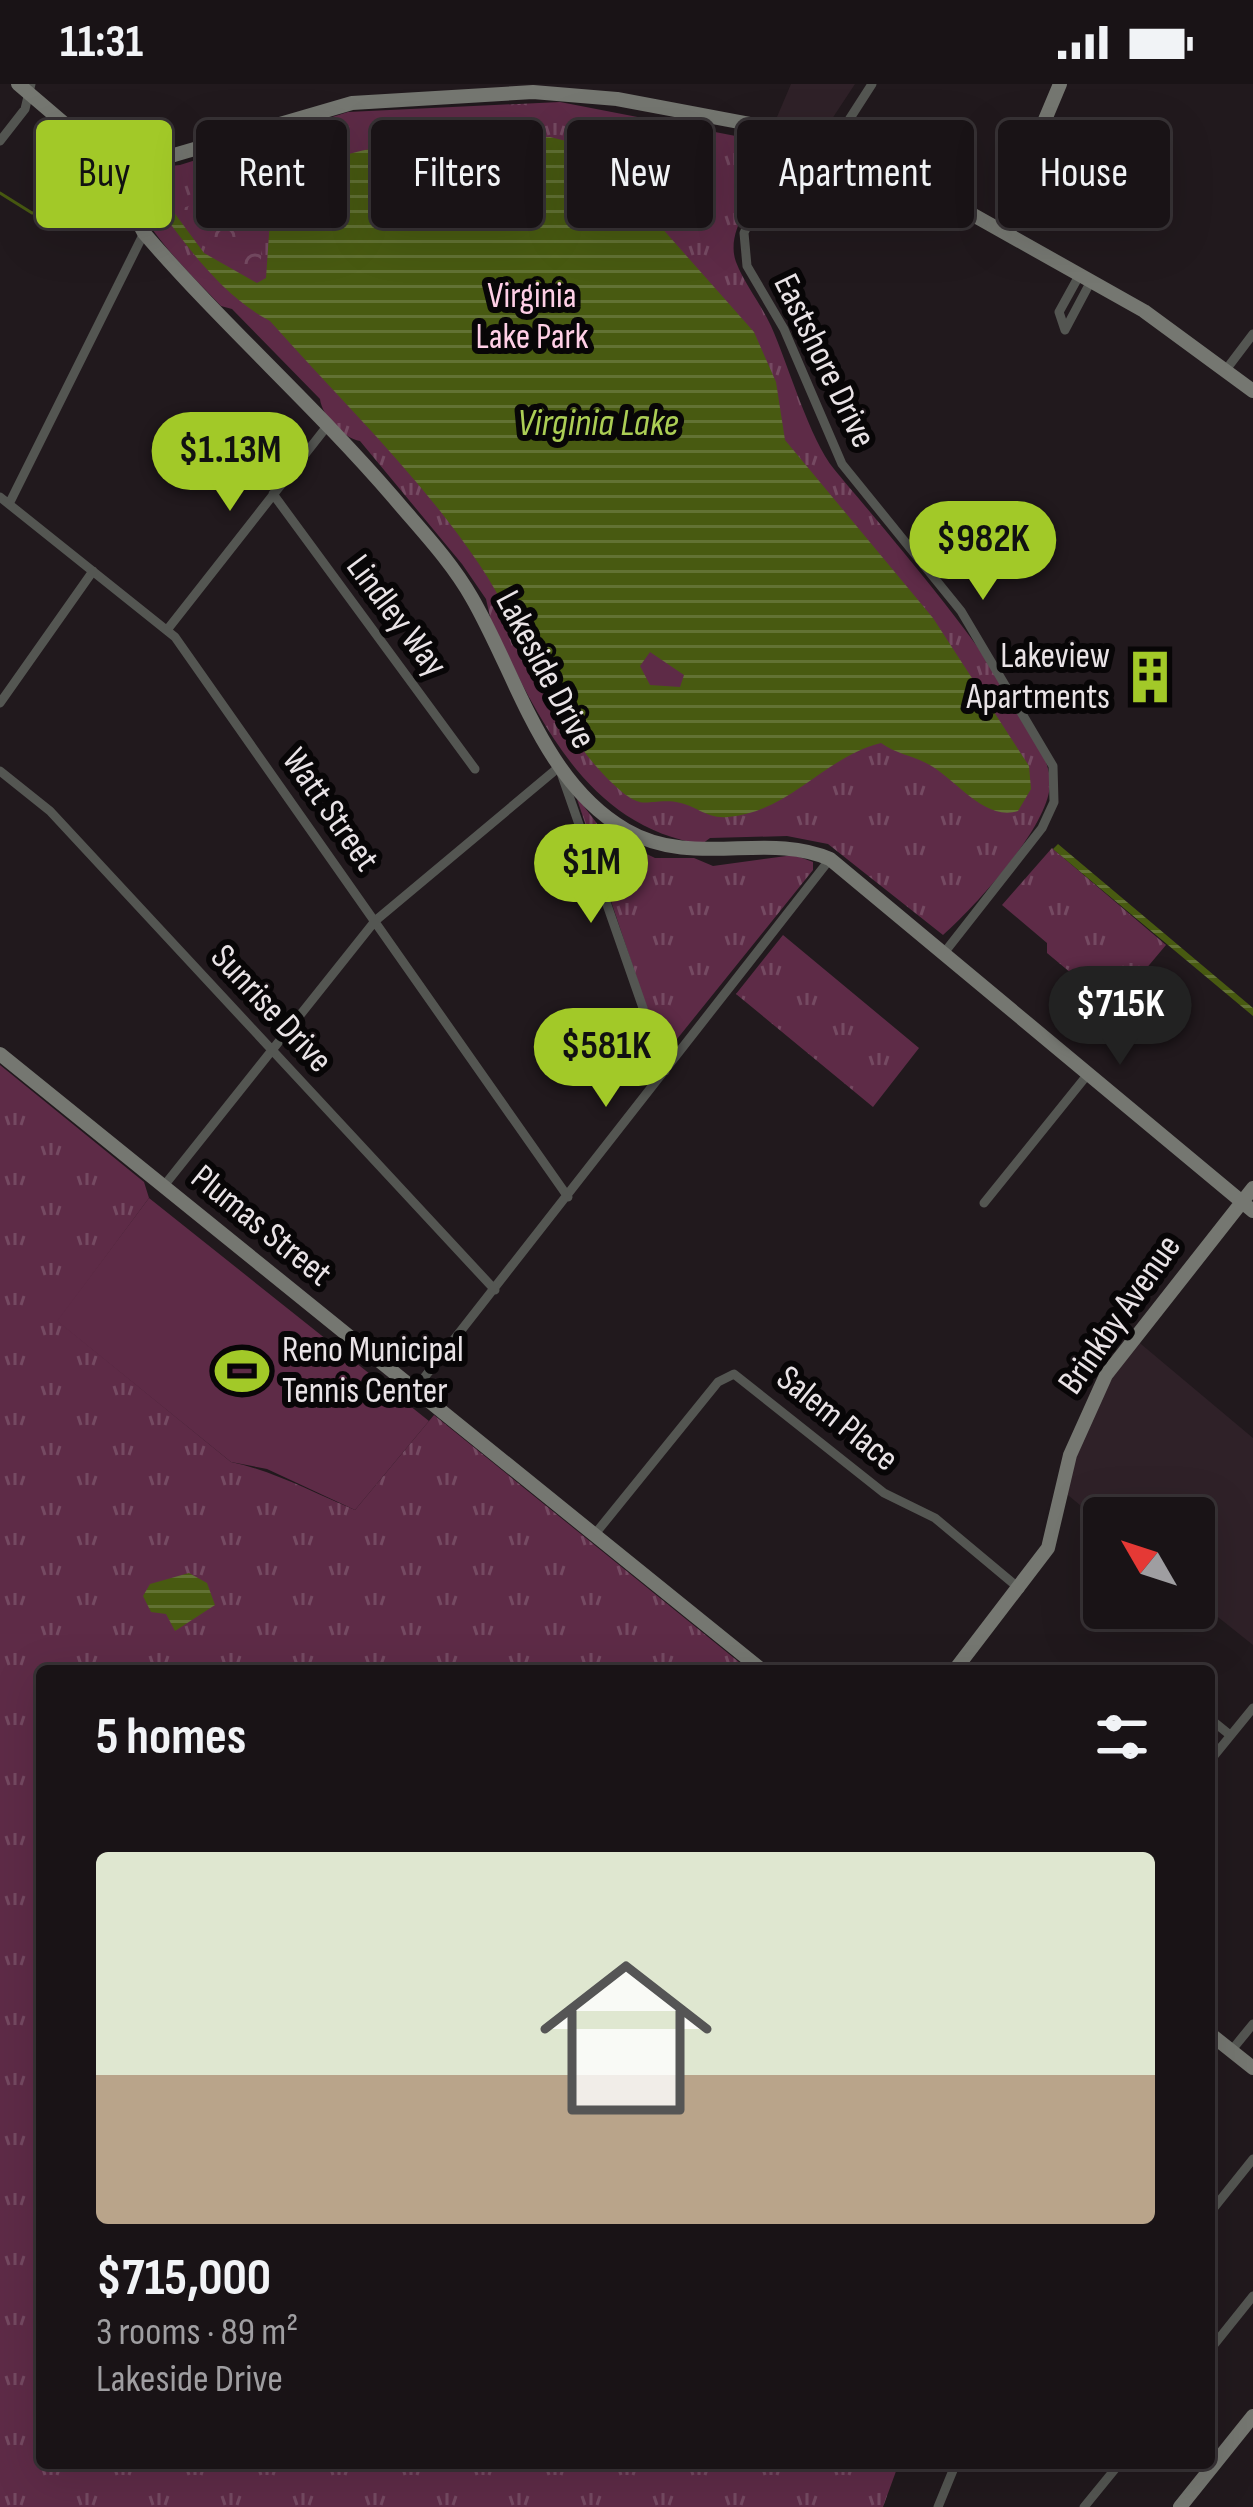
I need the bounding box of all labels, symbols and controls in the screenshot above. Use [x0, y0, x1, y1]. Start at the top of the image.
text: 11:31 [60, 15, 143, 70]
chip: Buy [36, 120, 172, 228]
chip: Rent [196, 120, 347, 228]
chip: Filters [371, 120, 543, 228]
chip: New [567, 120, 713, 228]
chip: Apartment [737, 120, 974, 228]
chip: House [998, 120, 1170, 228]
street label: Eastshore Drive [763, 267, 885, 455]
park label: Virginia Lake Park [475, 275, 589, 359]
water label: Virginia Lake [517, 400, 679, 447]
pin: $1.13M [132, 412, 328, 514]
text: $1.13M [179, 427, 281, 474]
pin: $982K [899, 501, 1067, 603]
text: $982K [936, 516, 1030, 563]
street label: Lindley Way [336, 547, 456, 685]
street label: Lakeside Drive [486, 584, 604, 756]
place label: Lakeview Apartments [966, 635, 1110, 719]
building icon: Lakeview Apartments [1121, 648, 1179, 706]
street label: Watt Street [272, 740, 388, 880]
pin: $1M [533, 824, 649, 926]
text: $1M [561, 839, 621, 886]
street label: Sunrise Drive [201, 936, 341, 1082]
pin: $715K [1036, 966, 1204, 1068]
text: $715K [1076, 981, 1164, 1028]
pin: $581K [522, 1008, 690, 1110]
text: $581K [561, 1023, 651, 1070]
street label: Plumas Street [182, 1156, 340, 1296]
street label: Brinkby Avenue [1049, 1227, 1191, 1403]
place label: Reno Municipal Tennis Center [282, 1329, 464, 1413]
sports icon: Reno Municipal Tennis Center [213, 1342, 271, 1400]
street label: Salem Place [768, 1357, 906, 1481]
north arrow [1083, 1497, 1215, 1629]
map controls [1083, 1497, 1215, 1629]
icon: filters [1089, 1704, 1155, 1770]
text: 5 homes [96, 1707, 246, 1768]
icon: home [518, 1930, 734, 2146]
text: $715,000 [96, 2248, 271, 2309]
text: 3 rooms · 89 m² [96, 2309, 298, 2356]
text: Lakeside Drive [96, 2356, 283, 2403]

